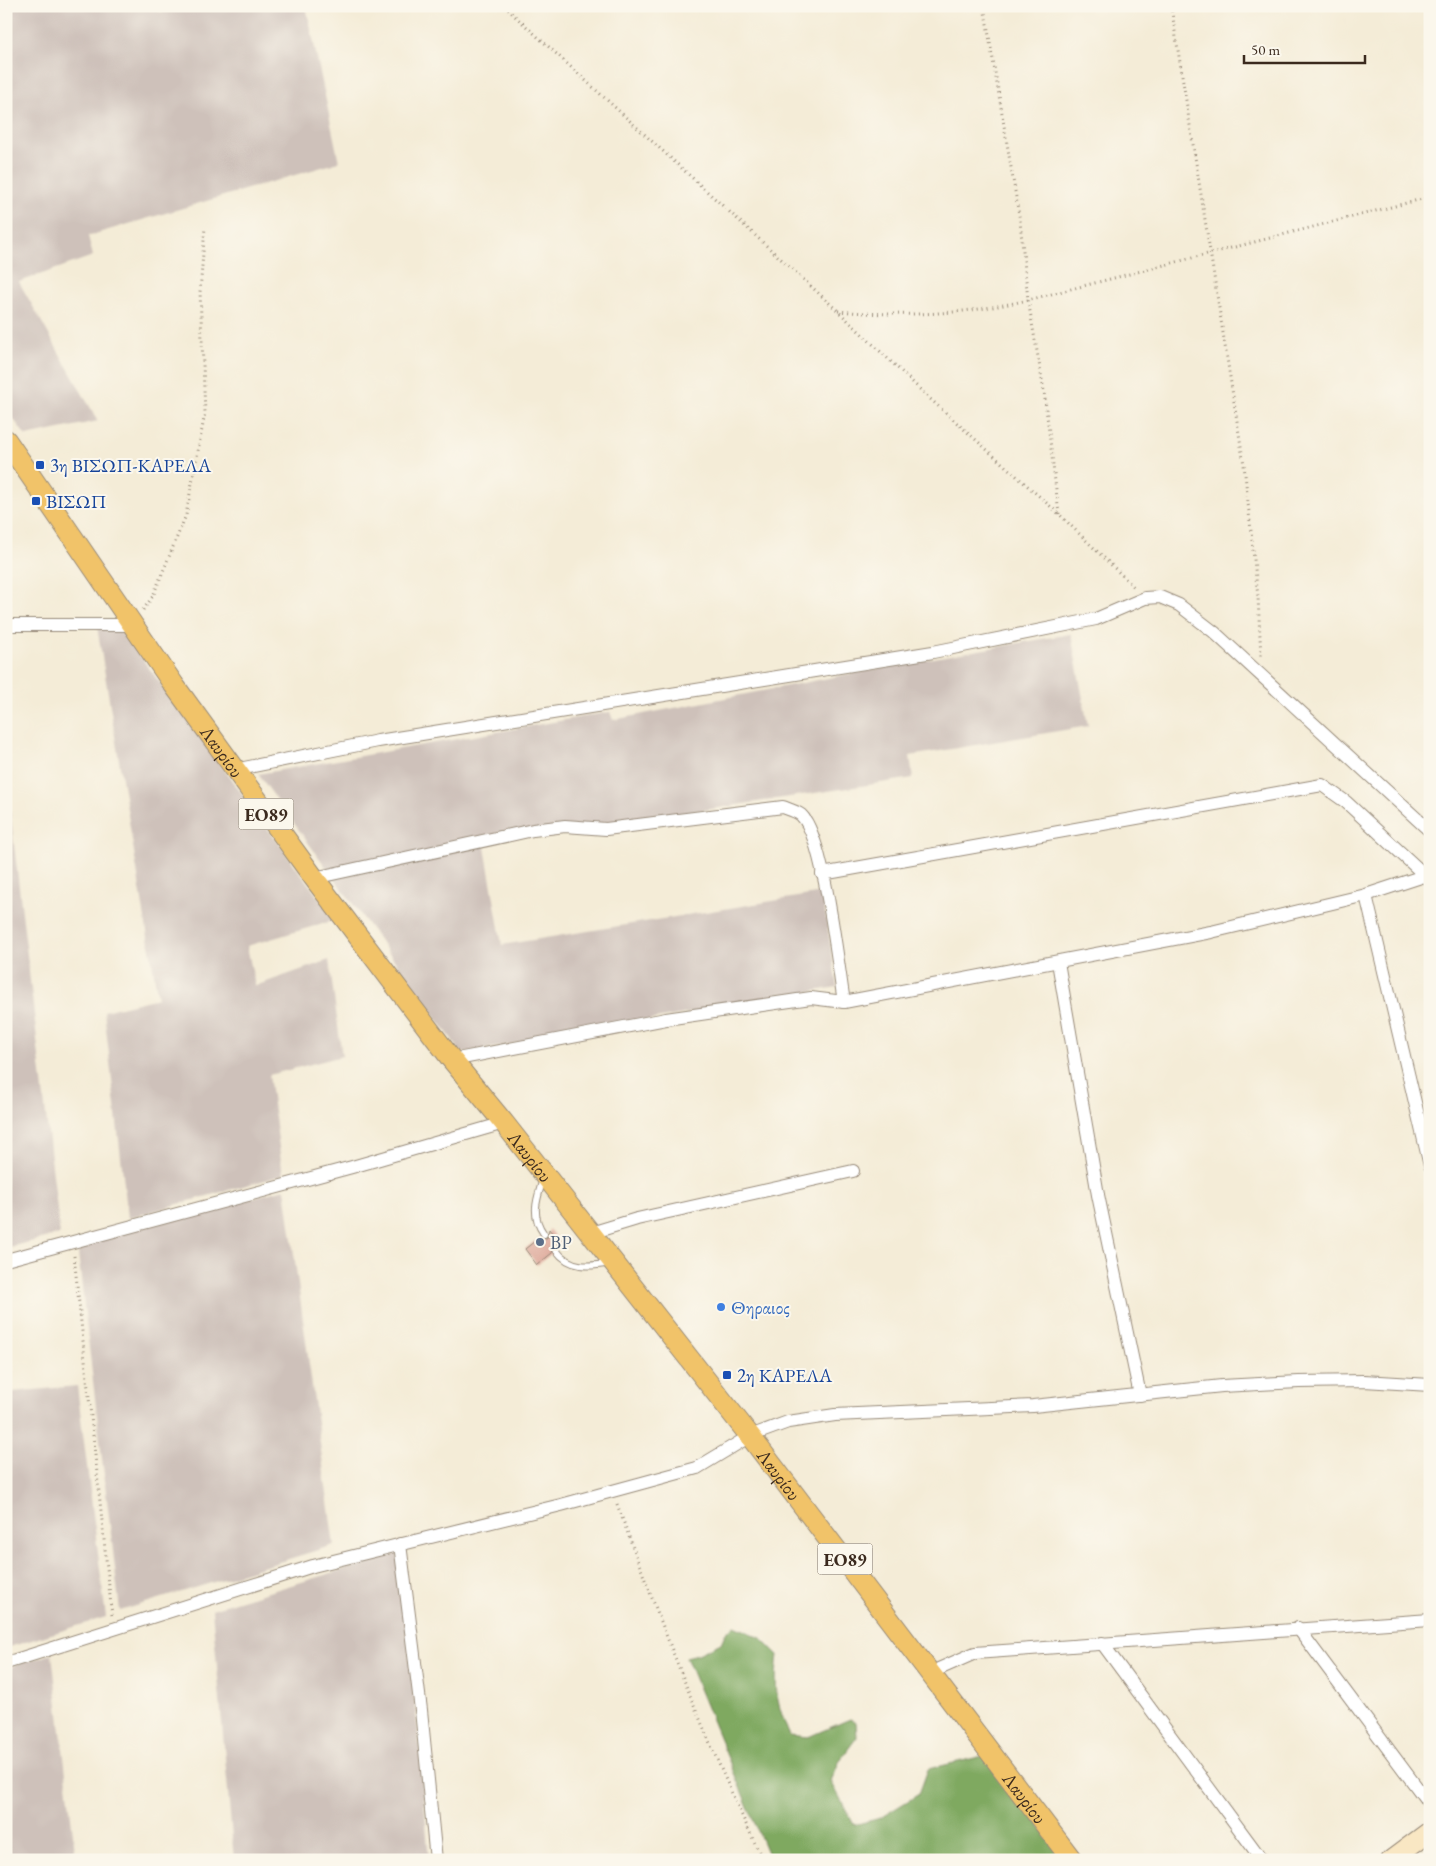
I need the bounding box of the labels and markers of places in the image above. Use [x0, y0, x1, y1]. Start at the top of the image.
place label: 3η ΒΙΣΩΠ-ΚΑΡΕΛΑ [50, 453, 212, 478]
marker: 3η ΒΙΣΩΠ-ΚΑΡΕΛΑ [34, 459, 46, 471]
place label: ΒΙΣΩΠ [46, 489, 107, 514]
marker: ΒΙΣΩΠ [30, 495, 42, 507]
place label: BP [550, 1230, 572, 1255]
marker: BP [534, 1236, 546, 1248]
place label: Θηραιος [731, 1295, 790, 1320]
marker: Θηραιος [715, 1301, 727, 1313]
place label: 2η ΚΑΡΕΛΑ [737, 1363, 833, 1388]
marker: 2η ΚΑΡΕΛΑ [721, 1369, 733, 1381]

